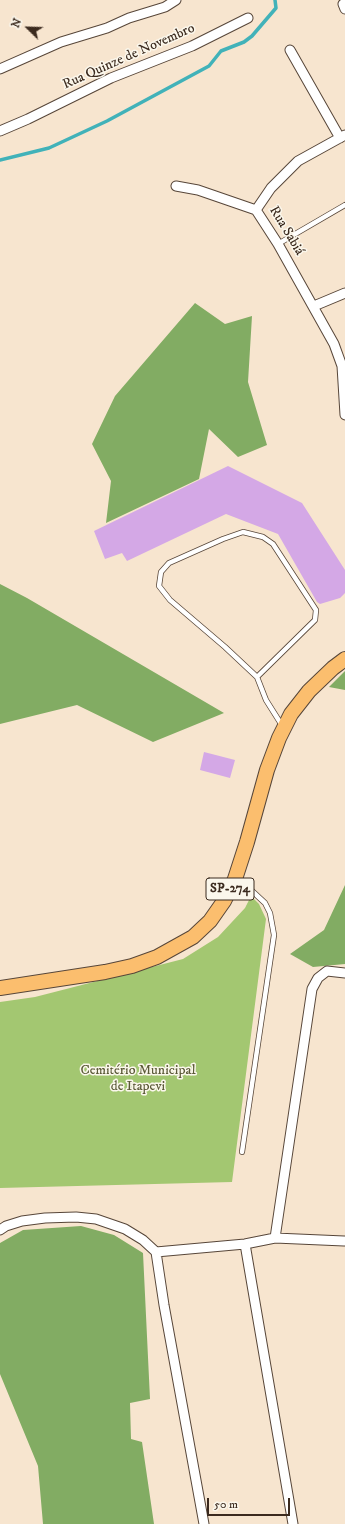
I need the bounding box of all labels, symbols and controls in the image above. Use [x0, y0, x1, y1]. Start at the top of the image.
north arrow [8, 8, 48, 48]
text: N [9, 16, 25, 30]
street label: Rua Quinze de Novembro [60, 20, 198, 94]
street label: Rua Sabiá [265, 203, 307, 259]
road number: SP-274 [206, 878, 254, 900]
park label: Cemitério Municipal de Itapevi [80, 1063, 196, 1096]
scale bar [209, 1490, 292, 1516]
text: 50 m [214, 1497, 238, 1512]

